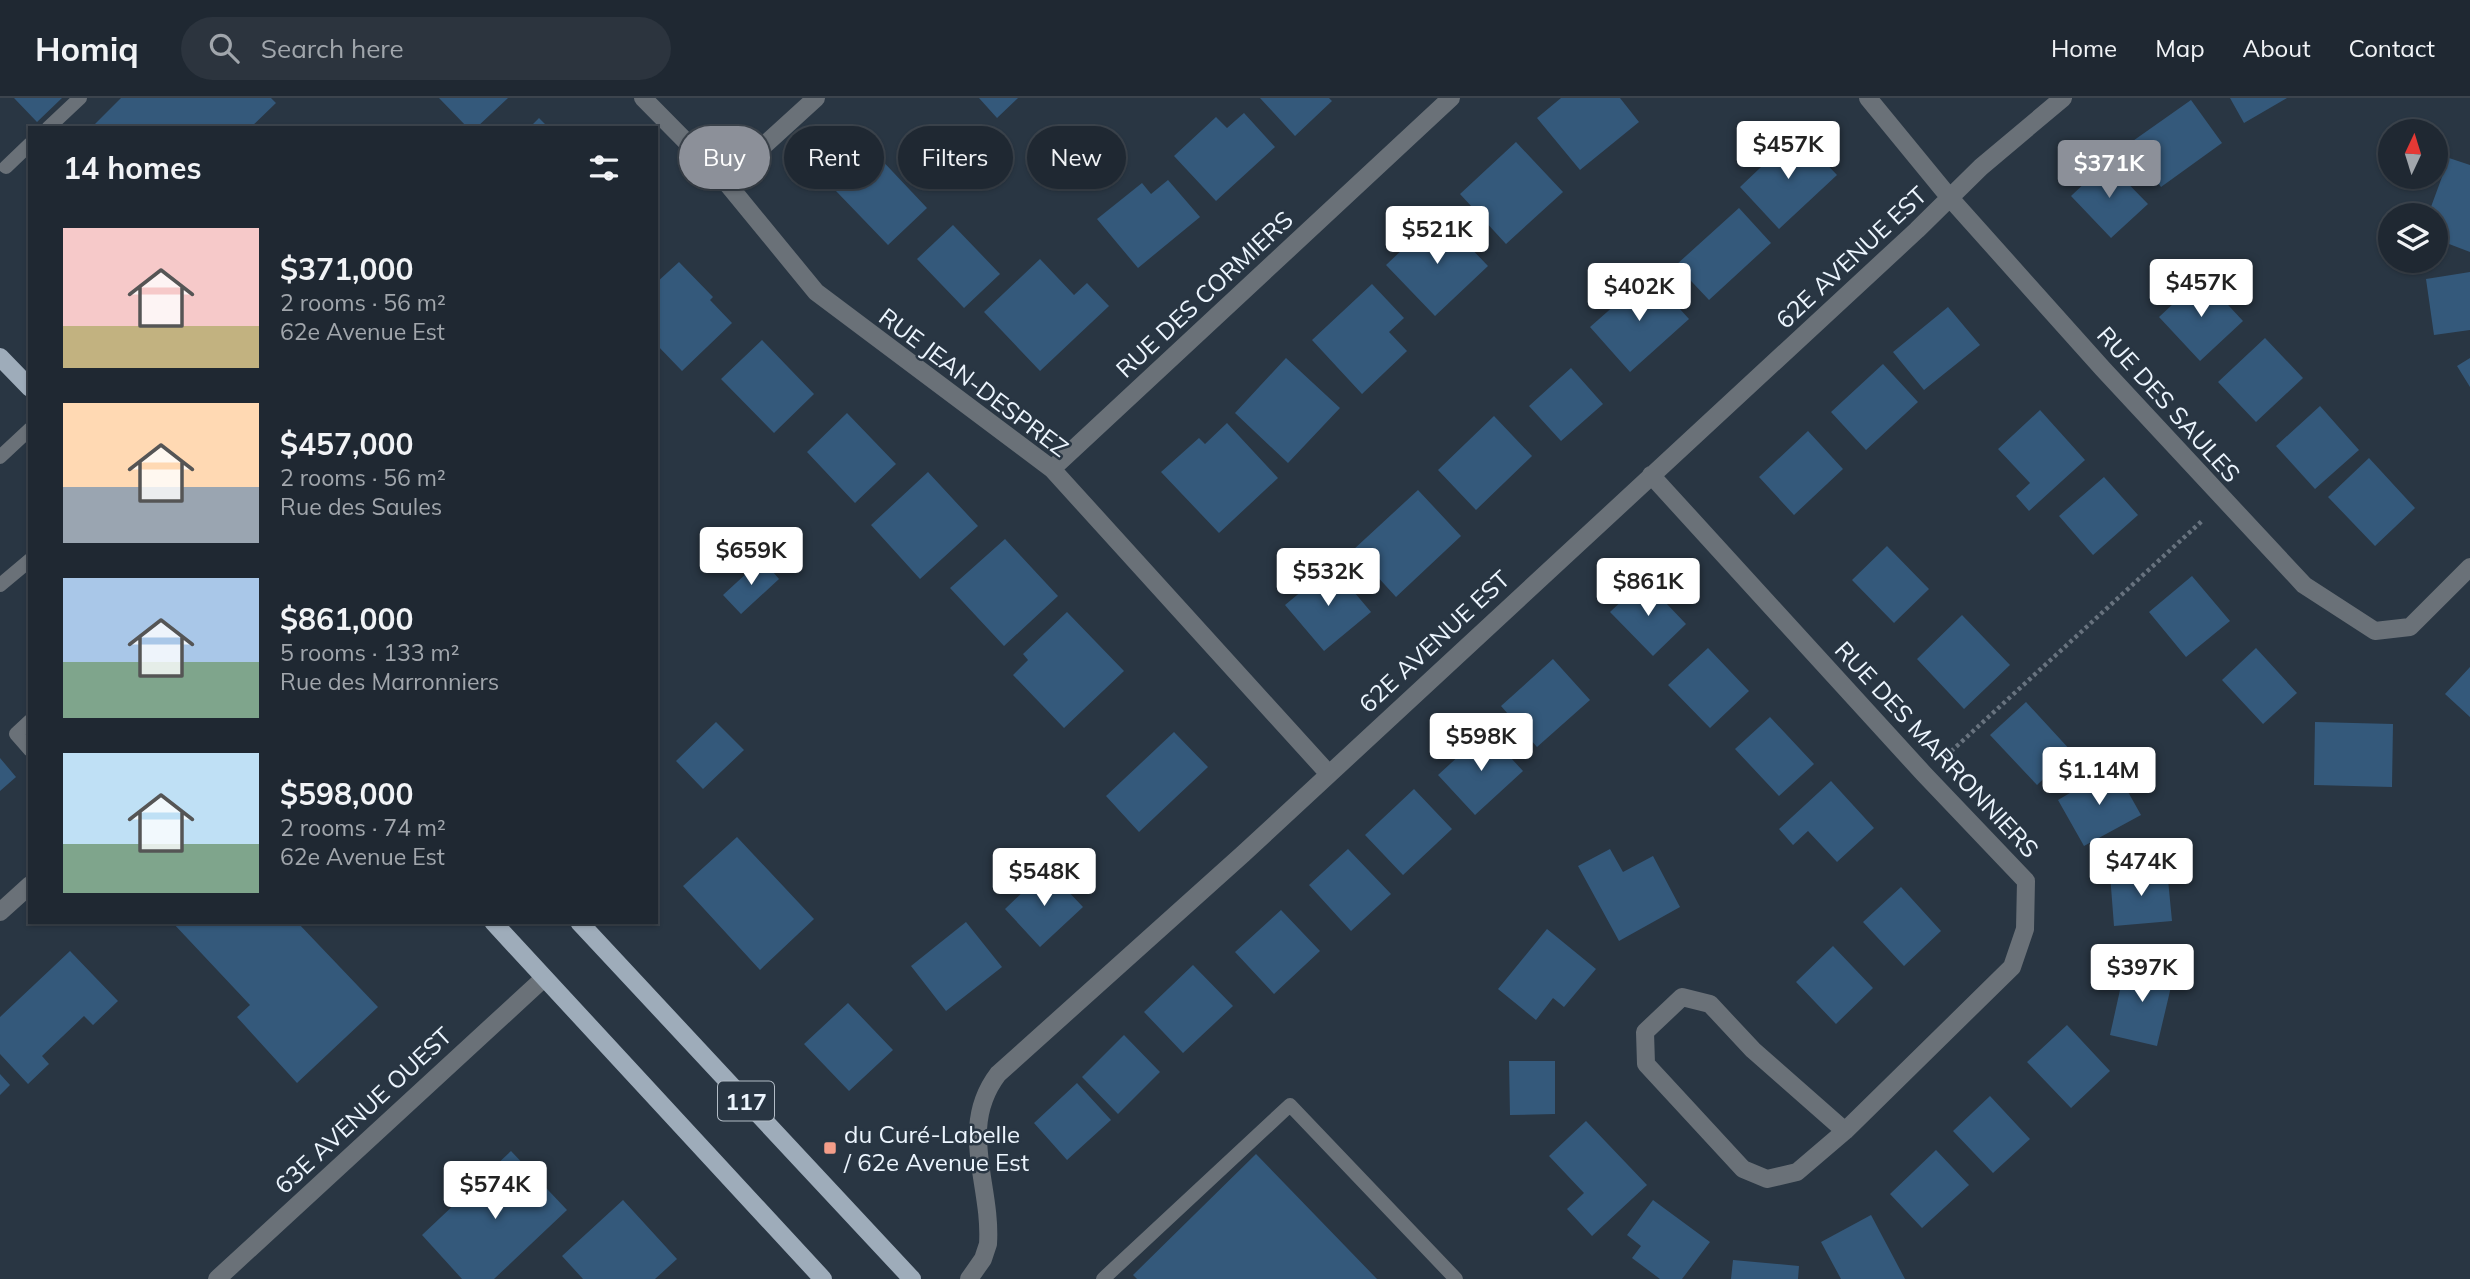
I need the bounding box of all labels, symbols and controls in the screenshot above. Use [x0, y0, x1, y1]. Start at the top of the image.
search box [181, 17, 671, 80]
text: Homiq [35, 28, 139, 69]
icon: search [205, 29, 243, 67]
text: Search here [261, 32, 404, 65]
text: Home [2051, 33, 2117, 63]
text: Map [2155, 33, 2205, 63]
text: About [2243, 33, 2311, 63]
text: Contact [2349, 33, 2435, 63]
north arrow [2378, 119, 2448, 189]
map controls [2378, 119, 2448, 273]
pin: $457K [1739, 122, 1837, 181]
chip: Buy [679, 126, 770, 189]
chip: Rent [784, 126, 884, 189]
chip: Filters [898, 126, 1013, 189]
chip: New [1027, 126, 1126, 189]
text: $457K [1753, 129, 1823, 158]
pin: $371K [2060, 140, 2158, 200]
text: $371K [2074, 148, 2144, 177]
text: 14 homes [63, 149, 202, 187]
icon: filters [585, 149, 623, 187]
street label: 62E AVENUE EST [1769, 179, 1933, 335]
button: layers [2378, 203, 2448, 273]
street label: RUE DES CORMIERS [1109, 204, 1299, 384]
pin: $521K [1388, 206, 1486, 266]
text: $521K [1402, 214, 1472, 243]
text: $371,000 [280, 250, 413, 288]
icon: home [119, 256, 203, 340]
pin: $457K [2152, 260, 2250, 319]
pin: $402K [1590, 264, 1688, 323]
text: $457K [2166, 267, 2236, 296]
text: $402K [1604, 271, 1674, 300]
text: 2 rooms · 56 m² [280, 288, 446, 317]
street label: RUE JEAN-DESPREZ [873, 301, 1075, 463]
text: 62e Avenue Est [280, 317, 445, 346]
street label: RUE DES SAULES [2091, 320, 2247, 488]
text: $457,000 [280, 425, 413, 463]
icon: home [119, 431, 203, 515]
text: 2 rooms · 56 m² [280, 463, 446, 492]
text: Rue des Saules [280, 492, 442, 521]
pin: $659K [702, 528, 800, 587]
text: $659K [716, 535, 786, 564]
pin: $532K [1279, 548, 1377, 608]
text: $532K [1293, 556, 1363, 585]
pin: $861K [1599, 559, 1697, 618]
street label: 62E AVENUE EST [1352, 563, 1516, 719]
text: $861K [1613, 566, 1683, 595]
text: $861,000 [280, 600, 413, 638]
icon: home [119, 606, 203, 690]
street label: RUE DES MARRONNIERS [1829, 635, 2045, 863]
text: 5 rooms · 133 m² [280, 638, 460, 667]
text: Rue des Marronniers [280, 667, 499, 696]
pin: $598K [1432, 714, 1530, 773]
text: $598K [1446, 721, 1516, 750]
pin: $1.14M [2042, 748, 2156, 807]
text: $1.14M [2059, 755, 2139, 784]
text: $598,000 [280, 775, 413, 813]
icon: home [119, 781, 203, 865]
text: 2 rooms · 74 m² [280, 813, 446, 842]
pin: $474K [2092, 838, 2190, 898]
text: 62e Avenue Est [280, 842, 445, 871]
text: $474K [2106, 846, 2176, 875]
pin: $548K [995, 848, 1093, 908]
text: $548K [1009, 856, 1079, 885]
pin: $397K [2093, 944, 2191, 1004]
text: $397K [2107, 952, 2177, 981]
street label: 63E AVENUE OUEST [268, 1020, 458, 1200]
road number: 117 [718, 1082, 774, 1120]
place label: du Curé-Labelle / 62e Avenue Est [843, 1119, 1029, 1177]
marker: du Curé-Labelle / 62e Avenue Est [822, 1140, 838, 1156]
pin: $574K [446, 1162, 544, 1221]
text: $574K [460, 1169, 530, 1198]

